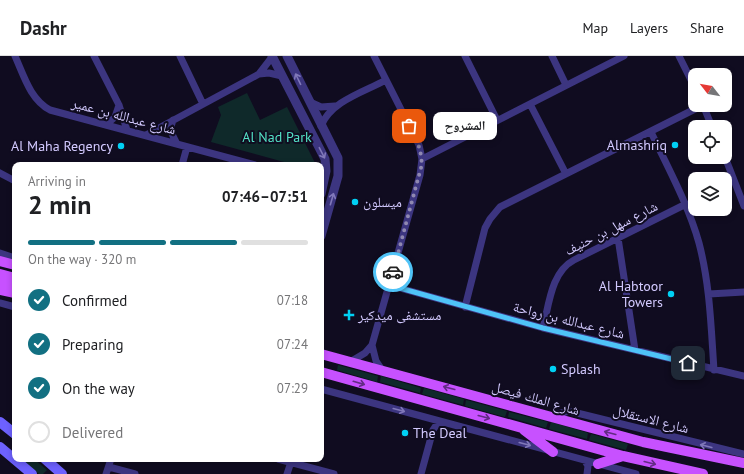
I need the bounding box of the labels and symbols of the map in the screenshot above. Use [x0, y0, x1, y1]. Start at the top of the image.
north arrow [688, 68, 732, 112]
one-way arrow [294, 74, 302, 86]
street label: شارع عبدالله بن عمير [69, 93, 178, 140]
pin [392, 109, 426, 143]
callout: المشروح [433, 112, 497, 140]
park label: Al Nad Park [242, 128, 312, 146]
place label: Almashriq [607, 136, 667, 154]
place label: Al Maha Regency [11, 137, 113, 155]
marker: Almashriq [670, 140, 680, 150]
marker: Al Maha Regency [116, 141, 126, 151]
one-way arrow [319, 147, 326, 159]
one-way arrow [328, 193, 336, 206]
place label: ميسلون [363, 193, 402, 211]
marker: ميسلون [350, 197, 360, 207]
street label: شارع سهل بن حنيف [561, 197, 661, 260]
courier [373, 252, 413, 292]
place label: Al Habtoor Towers [599, 277, 663, 311]
marker: Al Habtoor Towers [666, 289, 676, 299]
street label: شارع عبدالله بن رواحة [511, 297, 627, 344]
place label: مستشفى ميدكير [357, 306, 441, 324]
marker: مستشفى ميدكير [343, 309, 355, 321]
pin [671, 346, 705, 380]
place label: Splash [561, 360, 601, 378]
marker: Splash [548, 364, 558, 374]
street label: شارع الملك فيصل [490, 377, 582, 420]
one-way arrow [352, 380, 365, 387]
one-way arrow [442, 384, 455, 391]
street label: شارع الاستقلال [611, 401, 691, 438]
one-way arrow [393, 407, 406, 414]
one-way arrow [477, 414, 490, 421]
place label: The Deal [413, 424, 467, 442]
marker: The Deal [400, 428, 410, 438]
one-way arrow [604, 429, 617, 436]
one-way arrow [518, 441, 531, 448]
one-way arrow [700, 441, 713, 449]
one-way arrow [643, 459, 656, 467]

